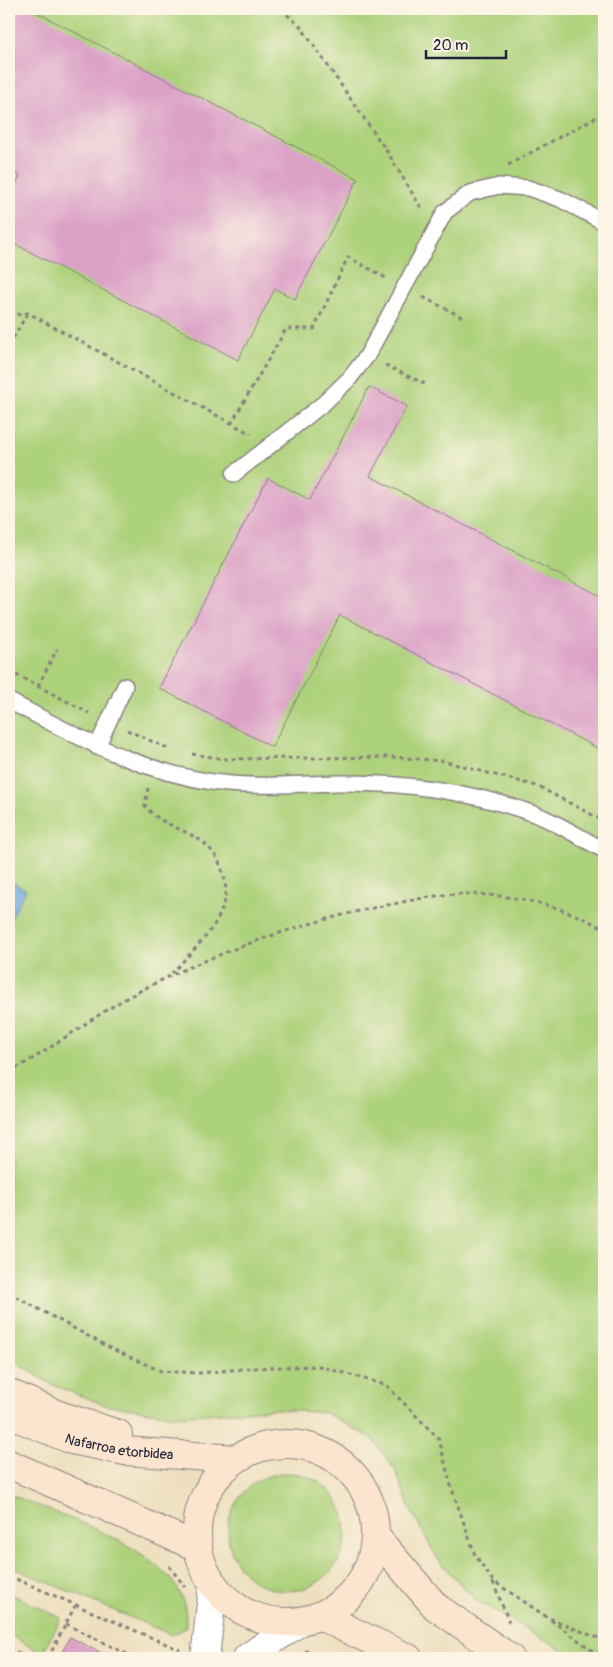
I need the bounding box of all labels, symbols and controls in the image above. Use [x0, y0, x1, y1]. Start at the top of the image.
scale bar [426, 28, 506, 60]
text: 20 m [433, 36, 468, 55]
street label: Nafarroa etorbidea [62, 1430, 174, 1463]

